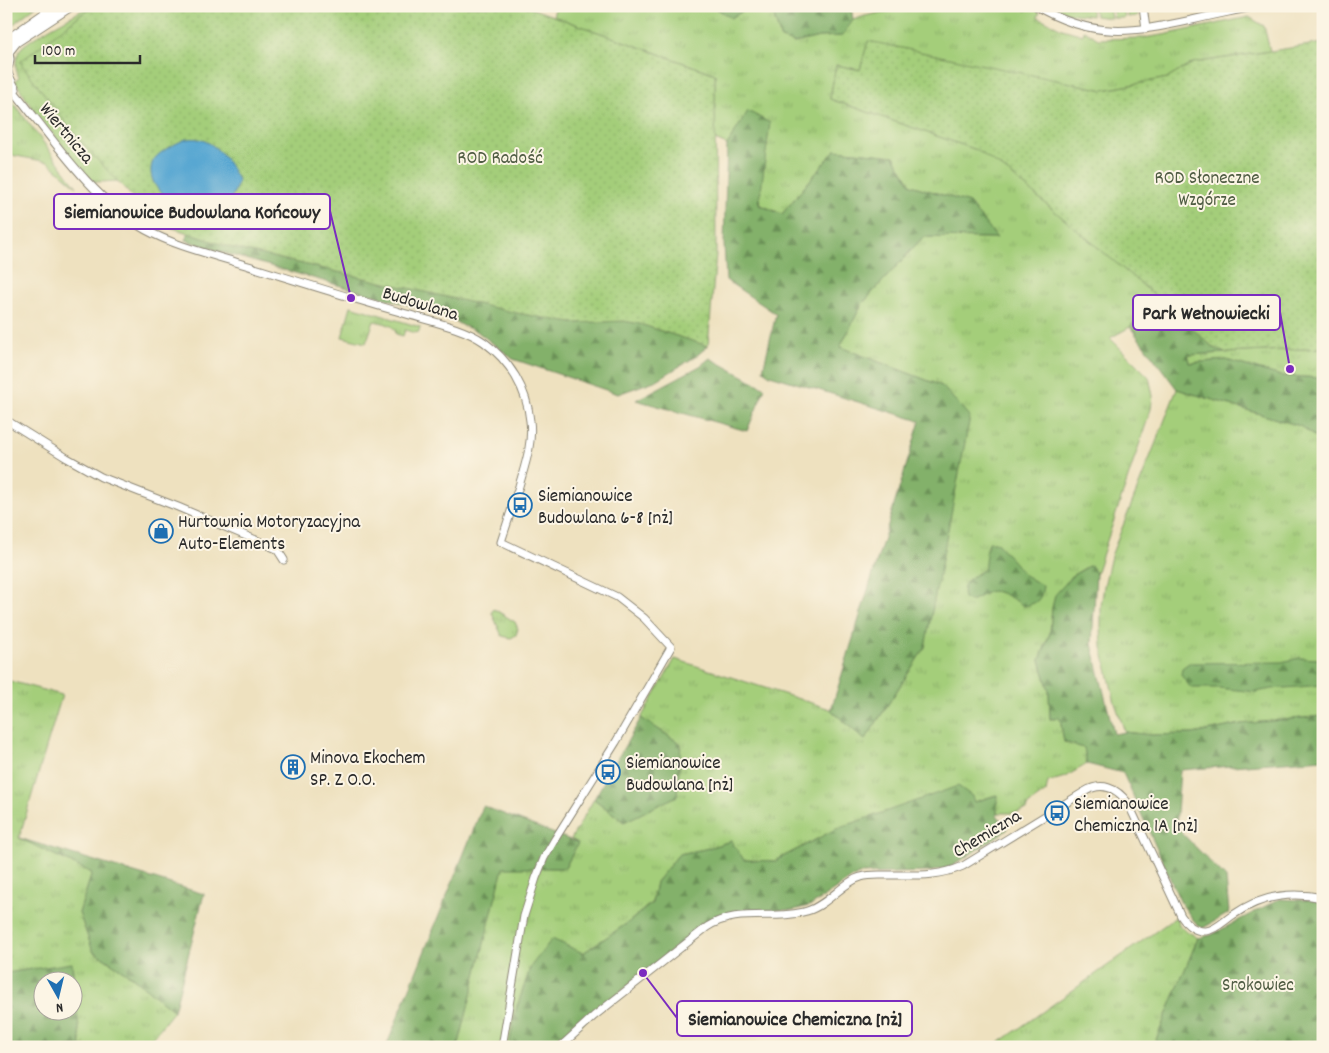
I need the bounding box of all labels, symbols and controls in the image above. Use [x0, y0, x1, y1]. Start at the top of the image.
scale bar [35, 32, 140, 64]
text: 100 m [42, 41, 75, 63]
street label: Wiertnicza [32, 98, 100, 172]
park label: ROD Radość [457, 146, 543, 173]
park label: ROD Słoneczne Wzgórze [1154, 166, 1260, 215]
callout: Siemianowice Budowlana Końcowy [54, 194, 330, 229]
text: Siemianowice Budowlana Końcowy [64, 200, 321, 228]
street label: Budowlana [379, 281, 462, 330]
callout: Park Wełnowiecki [1133, 295, 1280, 330]
text: Park Wełnowiecki [1142, 301, 1270, 329]
place label: Siemianowice Budowlana 6-8 [nż] [538, 484, 673, 533]
bus stop icon: Siemianowice Budowlana 6-8 [nż] [507, 492, 533, 518]
place label: Hurtownia Motoryzacyjna Auto-Elements [178, 510, 361, 559]
shop icon: Hurtownia Motoryzacyjna Auto-Elements [148, 518, 174, 544]
place label: Minova Ekochem SP. Z O.O. [310, 746, 426, 795]
place label: Siemianowice Budowlana [nż] [626, 751, 733, 800]
building icon: Minova Ekochem SP. Z O.O. [280, 754, 306, 780]
bus stop icon: Siemianowice Budowlana [nż] [595, 759, 621, 785]
place label: Siemianowice Chemiczna 1A [nż] [1074, 792, 1197, 841]
bus stop icon: Siemianowice Chemiczna 1A [nż] [1044, 800, 1070, 826]
street label: Chemiczna [948, 803, 1028, 866]
north arrow [32, 970, 82, 1020]
park label: Srokowiec [1222, 973, 1294, 1000]
text: N [55, 997, 64, 1017]
callout: Siemianowice Chemiczna [nż] [677, 1001, 912, 1036]
text: Siemianowice Chemiczna [nż] [688, 1007, 902, 1035]

